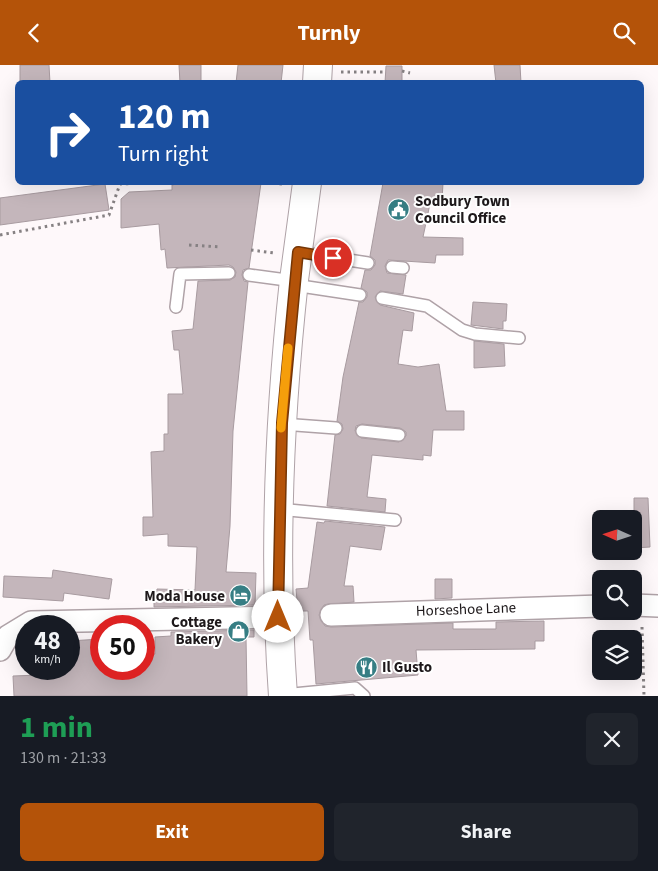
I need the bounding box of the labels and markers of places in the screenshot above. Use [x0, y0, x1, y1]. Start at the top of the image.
place label: Sodbury Town Council Office [415, 191, 510, 229]
public building icon: Sodbury Town Council Office [387, 198, 411, 222]
pin [312, 237, 354, 279]
hotel icon: Moda House [229, 584, 253, 608]
place label: Moda House [144, 586, 225, 607]
place label: Cottage Bakery [171, 612, 222, 650]
shop icon: Cottage Bakery [226, 619, 250, 643]
restaurant icon: Il Gusto [354, 655, 378, 679]
place label: Il Gusto [382, 657, 432, 678]

